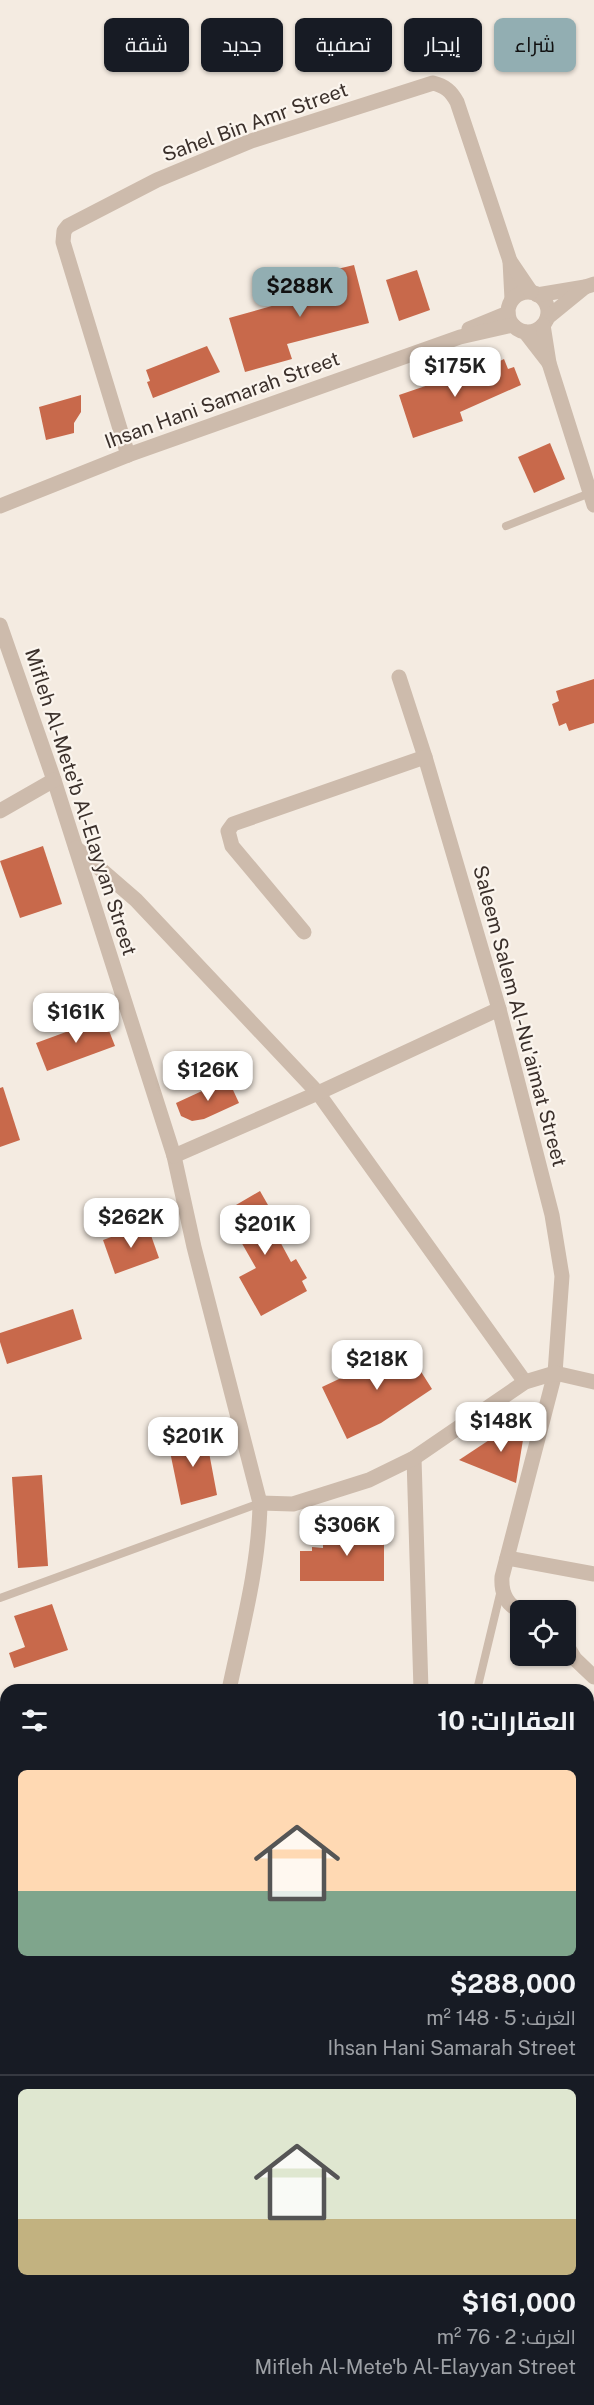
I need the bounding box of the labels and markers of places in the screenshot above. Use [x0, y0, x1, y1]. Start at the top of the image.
pin: $288K [258, 267, 342, 318]
pin: $175K [413, 347, 497, 398]
pin: $161K [34, 993, 118, 1044]
pin: $126K [166, 1051, 250, 1102]
pin: $262K [89, 1198, 173, 1249]
pin: $201K [223, 1205, 307, 1256]
pin: $218K [335, 1340, 419, 1391]
pin: $148K [459, 1402, 543, 1453]
pin: $201K [151, 1417, 235, 1468]
pin: $306K [305, 1506, 389, 1557]

